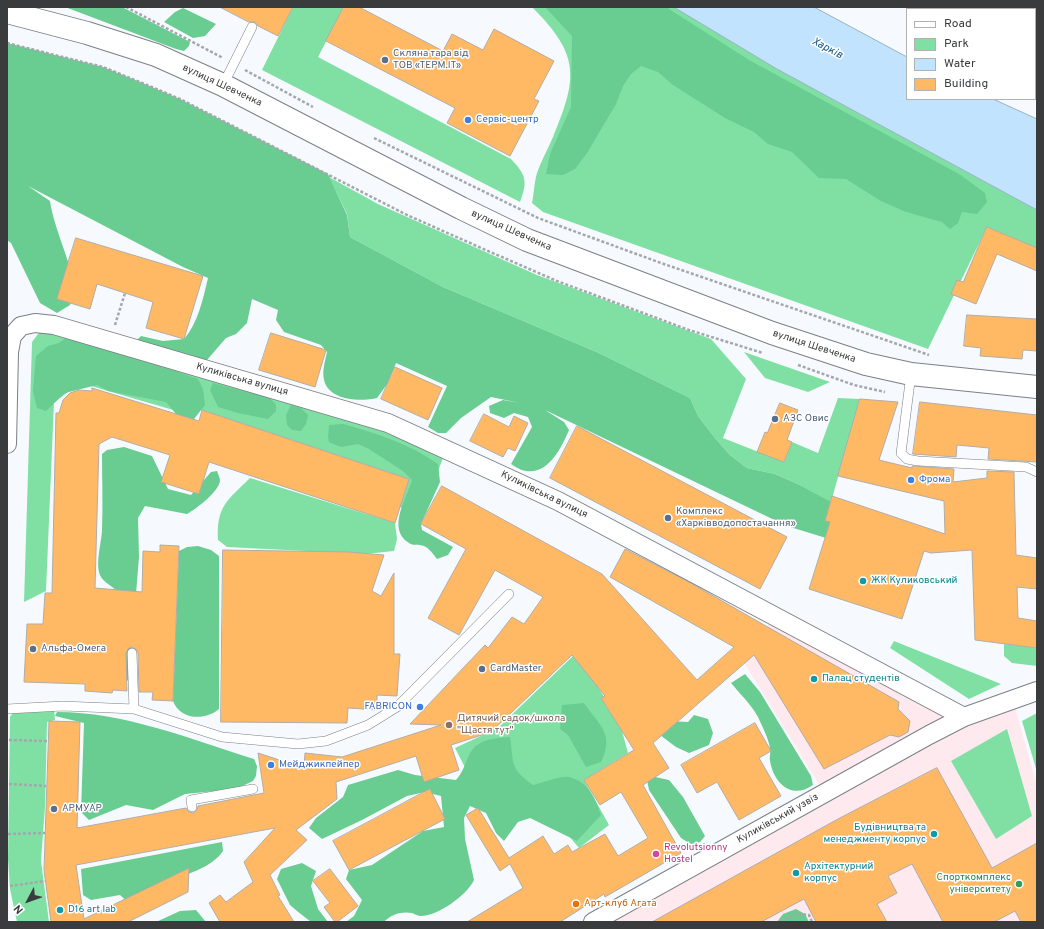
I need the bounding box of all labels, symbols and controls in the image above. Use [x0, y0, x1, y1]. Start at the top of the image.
legend [906, 8, 1036, 100]
text: Road [944, 16, 972, 32]
water label: Харків [809, 35, 845, 63]
text: Park [944, 36, 969, 52]
place label: Скляна тара від ТОВ «ТЕРМ.ІТ» [393, 48, 469, 72]
marker: Скляна тара від ТОВ «ТЕРМ.ІТ» [380, 55, 390, 65]
text: Water [944, 56, 976, 72]
street label: вулиця Шевченка [180, 62, 264, 110]
text: Building [944, 76, 988, 92]
place label: Сервіс-центр [476, 114, 539, 126]
marker: Сервіс-центр [463, 115, 473, 125]
street label: вулиця Шевченка [469, 208, 553, 254]
street label: вулиця Шевченка [771, 328, 857, 366]
street label: Куликівська вулиця [195, 361, 289, 399]
place label: АЗС Овис [783, 413, 829, 425]
marker: АЗС Овис [770, 414, 780, 424]
street label: Куликівська вулиця [499, 469, 589, 521]
place label: Фрома [919, 474, 950, 486]
marker: Фрома [906, 475, 916, 485]
place label: Комплекс «Харківводопостачання» [676, 506, 796, 530]
marker: Комплекс «Харківводопостачання» [663, 513, 673, 523]
place label: ЖК Куликовський [871, 575, 957, 587]
marker: ЖК Куликовський [858, 576, 868, 586]
place label: Альфа-Омега [41, 643, 106, 655]
marker: Альфа-Омега [28, 644, 38, 654]
place label: CardMaster [490, 663, 542, 675]
marker: CardMaster [477, 664, 487, 674]
place label: Палац студентів [822, 673, 900, 685]
marker: Палац студентів [809, 674, 819, 684]
place label: FABRICON [365, 701, 412, 713]
marker: FABRICON [415, 702, 425, 712]
place label: Дитячий садок/школа "Щастя тут" [457, 713, 565, 736]
marker: Дитячий садок/школа "Щастя тут" [444, 720, 454, 730]
place label: Мейджикпейпер [279, 759, 360, 771]
marker: Мейджикпейпер [266, 760, 276, 770]
street label: Куликівський узвіз [735, 792, 821, 846]
place label: АРМУАР [62, 803, 102, 815]
marker: АРМУАР [49, 804, 59, 814]
place label: Будівництва та менеджменту корпус [823, 822, 926, 846]
marker: Будівництва та менеджменту корпус [929, 829, 939, 839]
place label: Revolutsionny Hostel [664, 842, 728, 866]
marker: Revolutsionny Hostel [651, 849, 661, 859]
place label: Архітектурний корпус [804, 861, 873, 884]
marker: Архітектурний корпус [791, 868, 801, 878]
place label: Спорткомплекс університету [937, 872, 1011, 896]
marker: Спорткомплекс університету [1014, 879, 1024, 889]
north arrow [8, 881, 48, 921]
place label: Арт-клуб Агата [584, 898, 657, 910]
marker: Арт-клуб Агата [571, 899, 581, 909]
text: N [11, 901, 27, 916]
place label: D16 art lab [68, 904, 116, 916]
marker: D16 art lab [55, 905, 65, 915]

